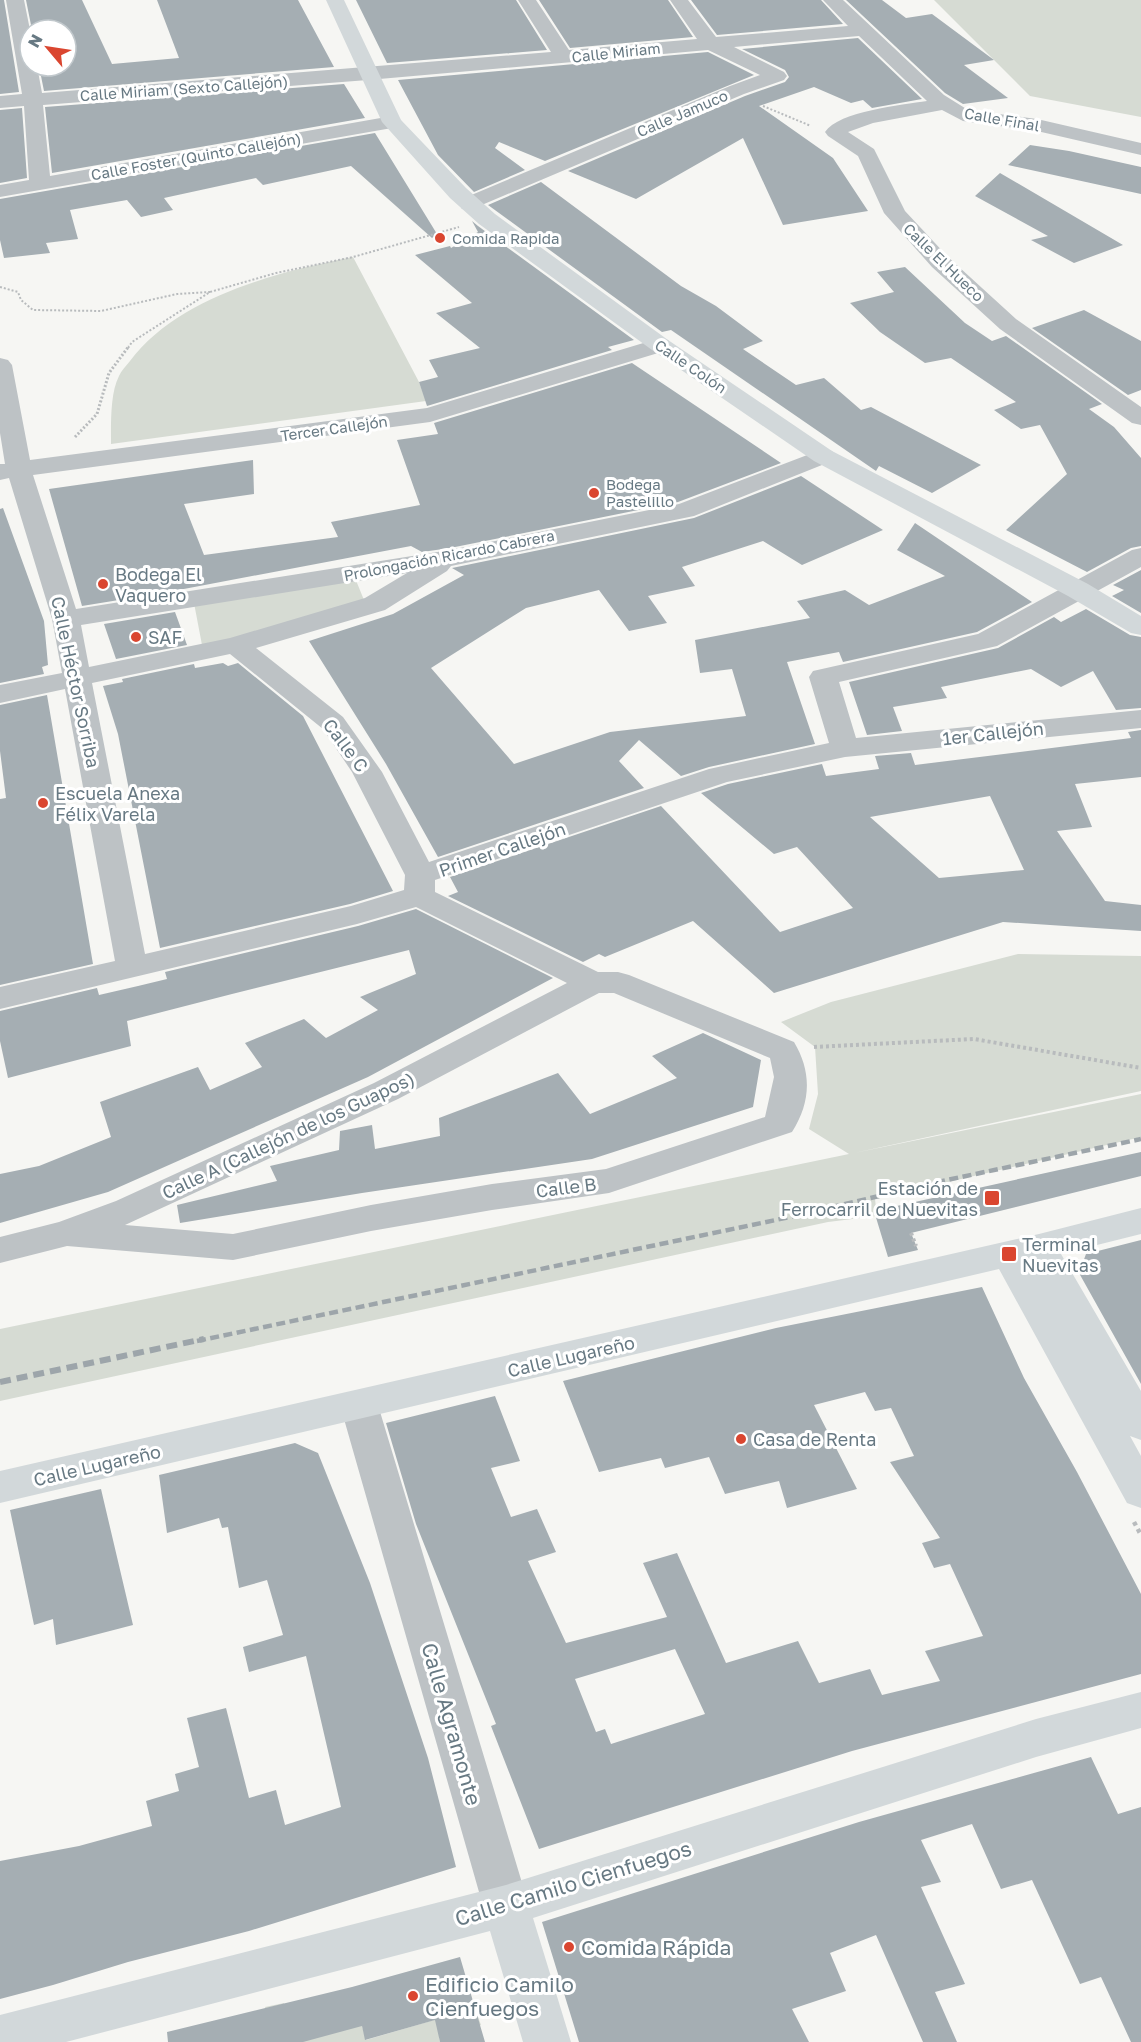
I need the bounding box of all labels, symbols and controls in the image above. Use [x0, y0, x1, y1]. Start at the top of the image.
north arrow [18, 18, 78, 78]
text: N [23, 31, 47, 51]
street label: Calle Miriam [571, 38, 661, 66]
street label: Calle Miriam (Sexto Callejón) [79, 72, 289, 104]
street label: Calle Jamuco [634, 86, 730, 140]
street label: Calle Final [963, 104, 1041, 134]
street label: Calle Foster (Quinto Callejón) [90, 129, 302, 183]
street label: Calle El Hueco [900, 219, 988, 305]
place label: Comida Rapida [452, 229, 559, 247]
marker: Comida Rapida [433, 231, 447, 245]
street label: Calle Colón [652, 335, 730, 397]
street label: Tercer Callejón [279, 412, 389, 444]
place label: Bodega Pastelillo [606, 475, 674, 510]
marker: Bodega Pastelillo [587, 486, 601, 500]
street label: Prolongación Ricardo Cabrera [342, 526, 556, 584]
place label: Bodega El Vaquero [115, 563, 202, 606]
marker: Bodega El Vaquero [96, 577, 110, 591]
street label: Calle Héctor Sorriba [47, 594, 105, 770]
place label: SAF [148, 626, 182, 648]
marker: SAF [129, 630, 143, 644]
street label: Calle C [319, 714, 373, 776]
street label: 1er Callejón [941, 717, 1045, 749]
place label: Escuela Anexa Félix Varela [55, 782, 180, 825]
marker: Escuela Anexa Félix Varela [36, 796, 50, 810]
street label: Primer Callejón [436, 817, 568, 881]
street label: Calle A (Callejón de los Guapos) [158, 1067, 418, 1203]
street label: Calle B [535, 1172, 597, 1202]
place label: Estación de Ferrocarril de Nuevitas [781, 1177, 978, 1220]
marker: Estación de Ferrocarril de Nuevitas [983, 1189, 1001, 1207]
place label: Terminal Nuevitas [1022, 1233, 1098, 1276]
marker: Terminal Nuevitas [1000, 1245, 1018, 1263]
street label: Calle Lugareño [505, 1331, 637, 1381]
place label: Casa de Renta [753, 1428, 876, 1450]
marker: Casa de Renta [734, 1432, 748, 1446]
street label: Calle Lugareño [31, 1440, 163, 1490]
street label: Calle Agramonte [416, 1640, 488, 1808]
street label: Calle Camilo Cienfuegos [452, 1835, 694, 1931]
place label: Comida Rápida [581, 1934, 731, 1960]
marker: Comida Rápida [562, 1940, 576, 1954]
place label: Edificio Camilo Cienfuegos [425, 1971, 574, 2021]
marker: Edificio Camilo Cienfuegos [406, 1989, 420, 2003]

